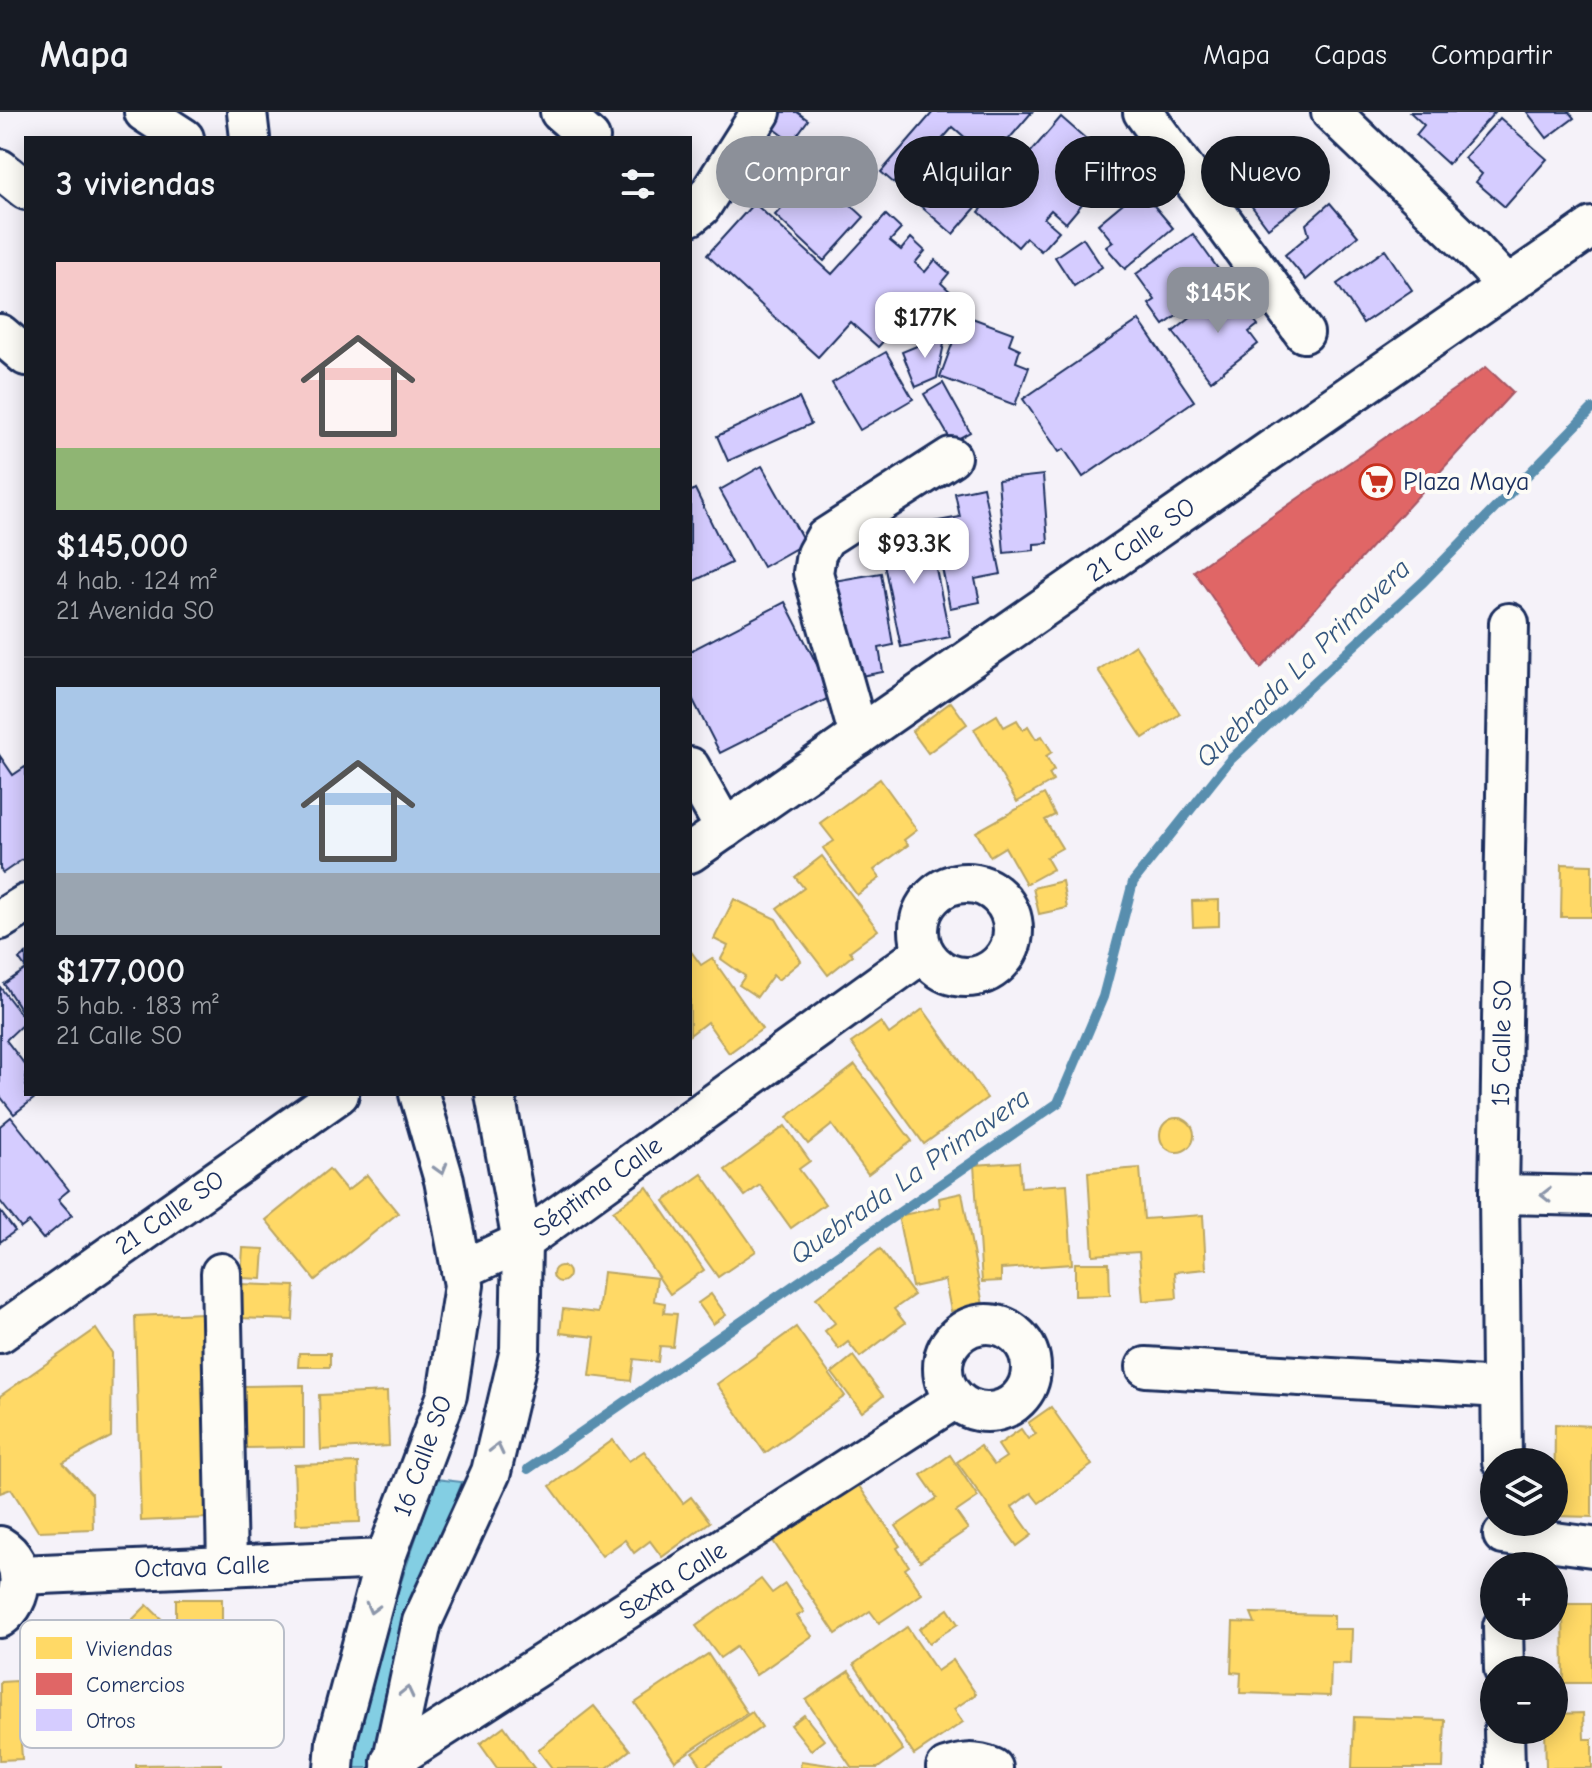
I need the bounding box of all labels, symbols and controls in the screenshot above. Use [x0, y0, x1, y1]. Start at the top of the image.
text: Mapa [40, 33, 129, 77]
text: Mapa [1203, 39, 1270, 71]
text: Capas [1314, 39, 1387, 71]
text: Compartir [1431, 39, 1552, 71]
chip: Comprar [716, 136, 878, 208]
chip: Alquilar [894, 136, 1039, 208]
chip: Filtros [1055, 136, 1185, 208]
chip: Nuevo [1201, 136, 1330, 208]
icon: filters [616, 162, 660, 206]
text: 3 viviendas [56, 164, 215, 204]
pin: $145K [1162, 267, 1274, 335]
text: $145K [1185, 278, 1251, 308]
pin: $177K [869, 292, 981, 360]
text: $177K [893, 303, 957, 333]
icon: home [286, 314, 430, 458]
supermarket icon: Plaza Maya [1358, 463, 1396, 501]
place label: Plaza Maya [1403, 467, 1529, 497]
street label: 21 Calle SO [1081, 492, 1201, 588]
pin: $93.3K [849, 518, 979, 586]
text: $145,000 [56, 526, 188, 566]
text: $93.3K [877, 529, 951, 559]
water label: Quebrada La Primavera [1189, 552, 1417, 774]
text: 4 hab. · 124 m² [56, 566, 217, 596]
text: 21 Avenida SO [56, 596, 214, 626]
icon: home [286, 739, 430, 883]
text: $177,000 [56, 951, 185, 991]
street label: 15 Calle SO [1486, 979, 1518, 1107]
text: 5 hab. · 183 m² [56, 991, 219, 1021]
text: 21 Calle SO [56, 1021, 182, 1051]
water label: Quebrada La Primavera [784, 1081, 1036, 1271]
street label: Séptima Calle [528, 1130, 668, 1244]
one-way arrow [432, 1161, 448, 1175]
street label: 21 Calle SO [110, 1165, 230, 1261]
one-way arrow [1539, 1186, 1552, 1204]
street label: 16 Calle SO [387, 1391, 459, 1521]
one-way arrow [487, 1443, 504, 1457]
map controls [1480, 1448, 1568, 1744]
button: layers [1480, 1448, 1568, 1536]
street label: Sexta Calle [614, 1535, 732, 1627]
street label: Octava Calle [134, 1550, 270, 1584]
button: + [1480, 1552, 1568, 1640]
one-way arrow [364, 1601, 381, 1615]
legend [20, 1620, 284, 1748]
text: Viviendas [86, 1636, 172, 1662]
button: − [1480, 1656, 1568, 1744]
text: Comercios [86, 1672, 185, 1698]
one-way arrow [397, 1685, 414, 1699]
text: Otros [86, 1708, 135, 1734]

